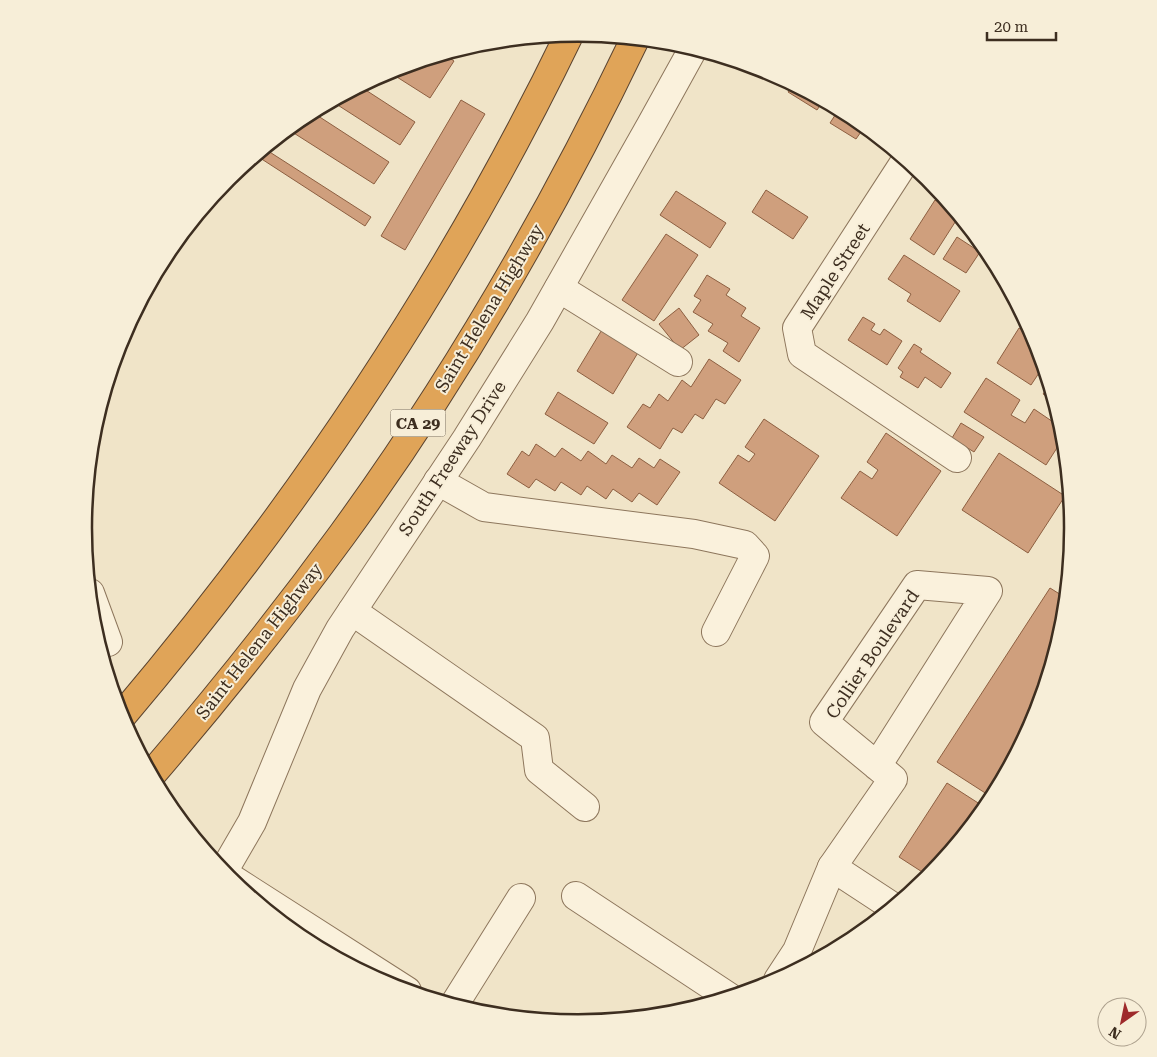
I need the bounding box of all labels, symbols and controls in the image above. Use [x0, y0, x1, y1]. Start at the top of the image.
scale bar [987, 10, 1056, 42]
text: 20 m [994, 18, 1029, 36]
street label: Maple Street [796, 219, 874, 323]
street label: Saint Helena Highway [430, 220, 548, 396]
street label: South Freeway Drive [394, 377, 510, 539]
road number: CA 29 [390, 409, 446, 436]
street label: Saint Helena Highway [191, 558, 327, 723]
street label: Collier Boulevard [821, 585, 923, 722]
north arrow [1097, 997, 1147, 1047]
text: N [1106, 1023, 1124, 1043]

